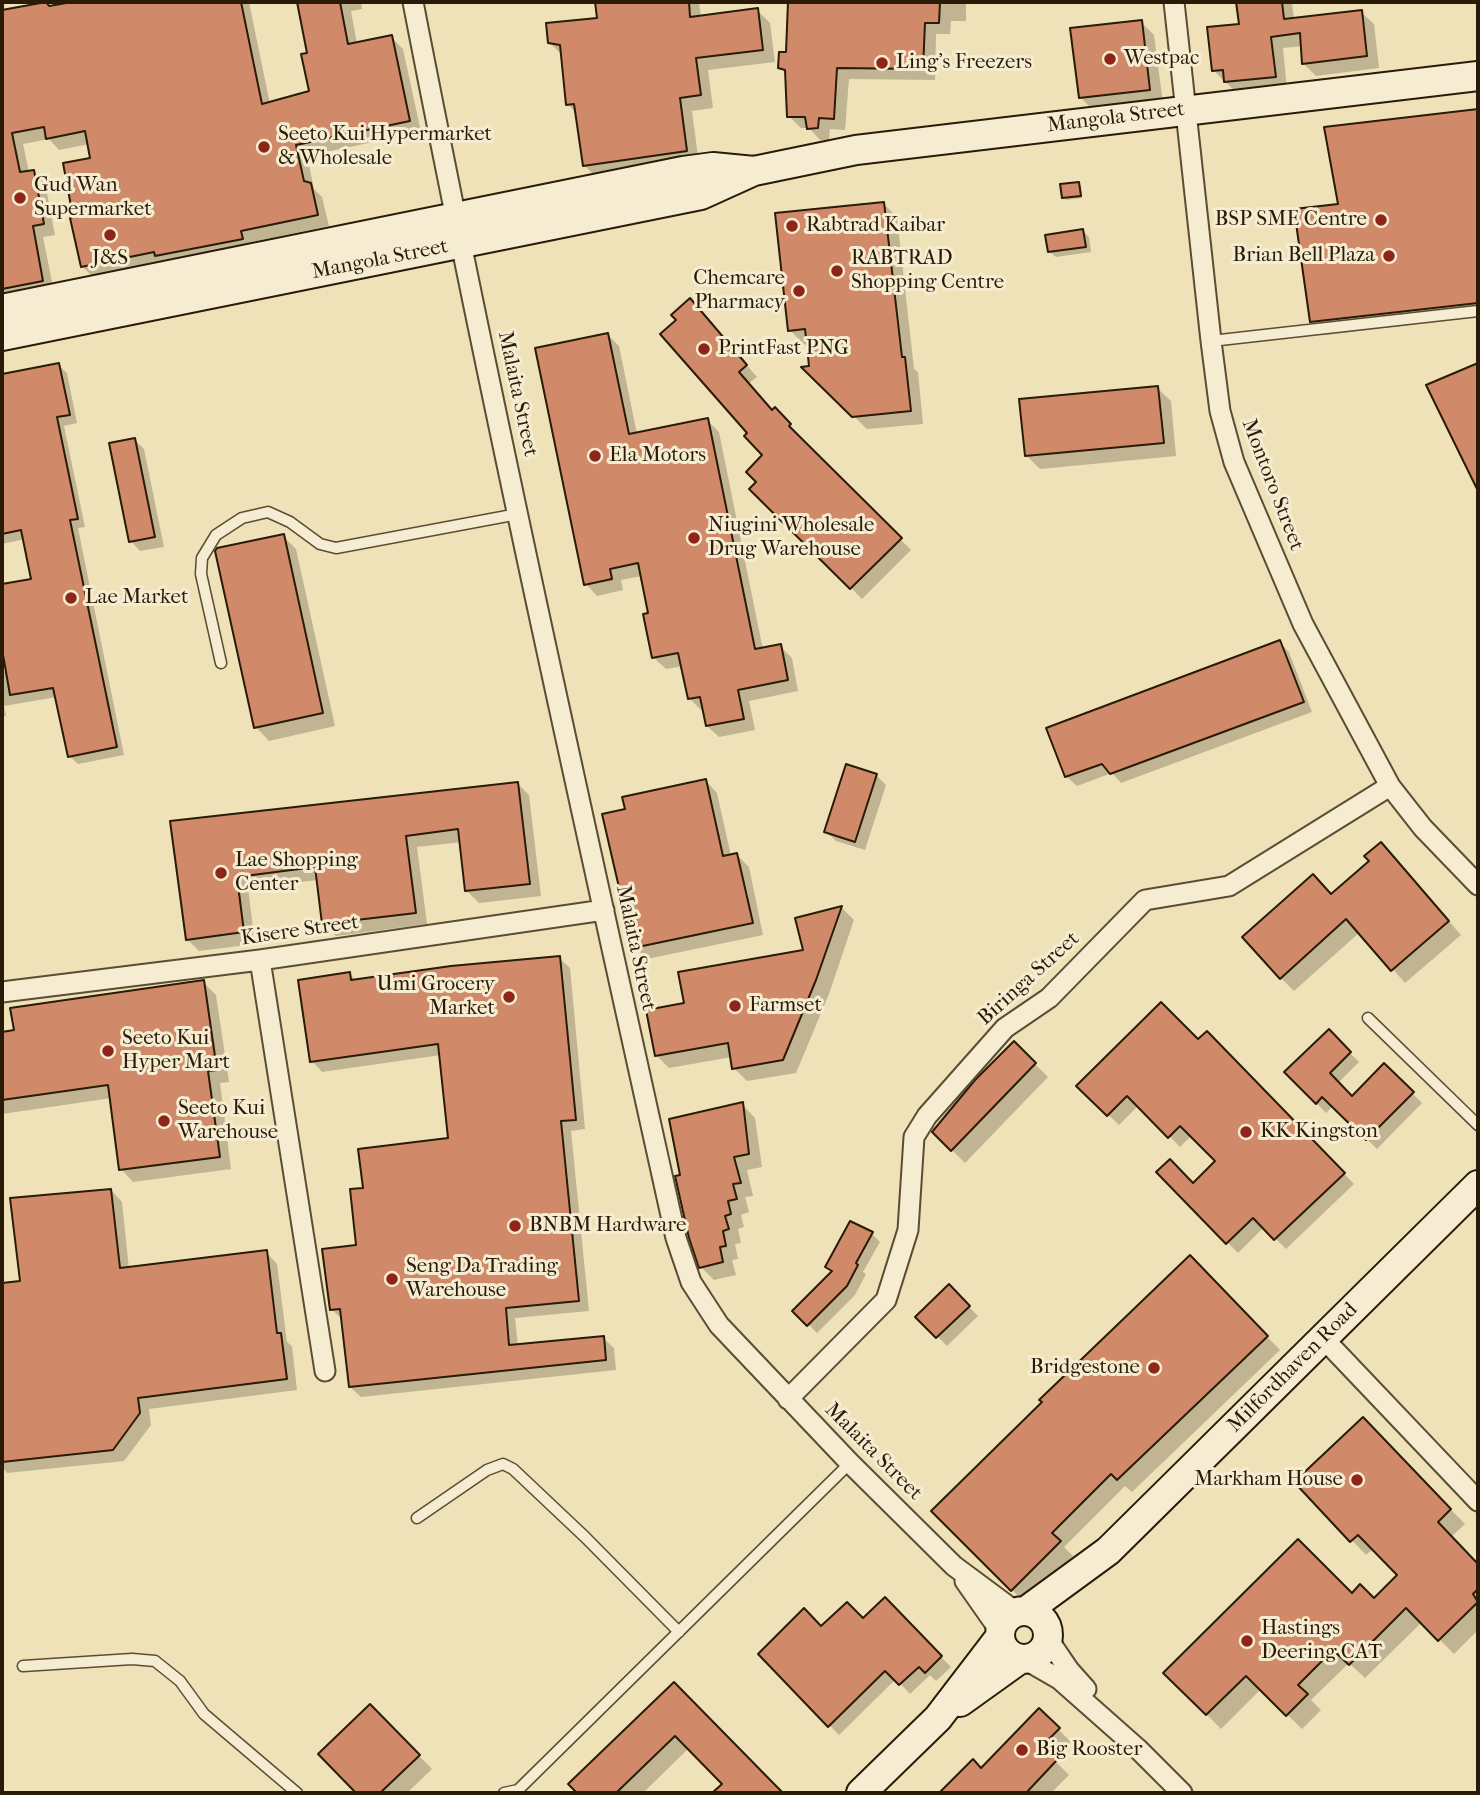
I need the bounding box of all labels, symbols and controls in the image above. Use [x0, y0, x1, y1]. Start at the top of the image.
place label: Westpac [1124, 46, 1199, 72]
place label: Ling's Freezers [896, 50, 1032, 76]
marker: Westpac [1102, 51, 1118, 67]
marker: Ling's Freezers [874, 55, 890, 71]
street label: Mangola Street [1046, 97, 1186, 139]
place label: Seeto Kui Hypermarket & Wholesale [278, 122, 492, 172]
marker: Seeto Kui Hypermarket & Wholesale [256, 139, 272, 155]
place label: Gud Wan Supermarket [34, 173, 152, 223]
marker: Gud Wan Supermarket [12, 190, 28, 206]
place label: BSP SME Centre [1215, 207, 1367, 233]
marker: BSP SME Centre [1373, 212, 1389, 228]
place label: Rabtrad Kaibar [806, 213, 945, 239]
marker: Rabtrad Kaibar [784, 218, 800, 234]
marker: J&S [102, 227, 118, 243]
street label: Mangola Street [310, 234, 450, 286]
place label: Brian Bell Plaza [1233, 243, 1375, 269]
place label: J&S [92, 246, 128, 272]
place label: RABTRAD Shopping Centre [851, 246, 1004, 296]
marker: Brian Bell Plaza [1381, 248, 1397, 264]
marker: RABTRAD Shopping Centre [829, 263, 845, 279]
place label: Chemcare Pharmacy [693, 266, 785, 316]
marker: Chemcare Pharmacy [791, 283, 807, 299]
street label: Malaita Street [491, 329, 543, 459]
place label: PrintFast PNG [718, 336, 849, 362]
marker: PrintFast PNG [696, 341, 712, 357]
street label: Montoro Street [1235, 416, 1309, 554]
place label: Ela Motors [609, 443, 706, 469]
marker: Ela Motors [587, 448, 603, 464]
place label: Niugini Wholesale Drug Warehouse [708, 513, 874, 563]
marker: Niugini Wholesale Drug Warehouse [686, 530, 702, 546]
place label: Lae Market [85, 585, 188, 611]
marker: Lae Market [63, 590, 79, 606]
place label: Lae Shopping Center [235, 848, 358, 898]
marker: Lae Shopping Center [213, 865, 229, 881]
street label: Malaita Street [609, 883, 661, 1013]
street label: Kisere Street [239, 910, 361, 952]
street label: Biringa Street [973, 927, 1085, 1031]
place label: Umi Grocery Market [376, 972, 495, 1022]
marker: Umi Grocery Market [501, 989, 517, 1005]
place label: Farmset [749, 993, 822, 1019]
marker: Farmset [727, 998, 743, 1014]
place label: Seeto Kui Hyper Mart [122, 1026, 230, 1076]
marker: Seeto Kui Hyper Mart [100, 1043, 116, 1059]
place label: Seeto Kui Warehouse [178, 1096, 278, 1146]
marker: Seeto Kui Warehouse [156, 1113, 172, 1129]
place label: KK Kingston [1260, 1119, 1378, 1145]
marker: KK Kingston [1238, 1124, 1254, 1140]
place label: BNBM Hardware [529, 1213, 686, 1239]
marker: BNBM Hardware [507, 1218, 523, 1234]
place label: Seng Da Trading Warehouse [406, 1254, 558, 1304]
marker: Seng Da Trading Warehouse [384, 1271, 400, 1287]
street label: Milfordhaven Road [1223, 1298, 1363, 1438]
place label: Bridgestone [1030, 1355, 1140, 1381]
marker: Bridgestone [1146, 1360, 1162, 1376]
street label: Malaita Street [819, 1398, 927, 1506]
place label: Markham House [1194, 1467, 1343, 1493]
marker: Markham House [1349, 1472, 1365, 1488]
place label: Hastings Deering CAT [1261, 1616, 1382, 1666]
marker: Hastings Deering CAT [1239, 1633, 1255, 1649]
place label: Big Rooster [1036, 1737, 1142, 1763]
marker: Big Rooster [1014, 1742, 1030, 1758]

